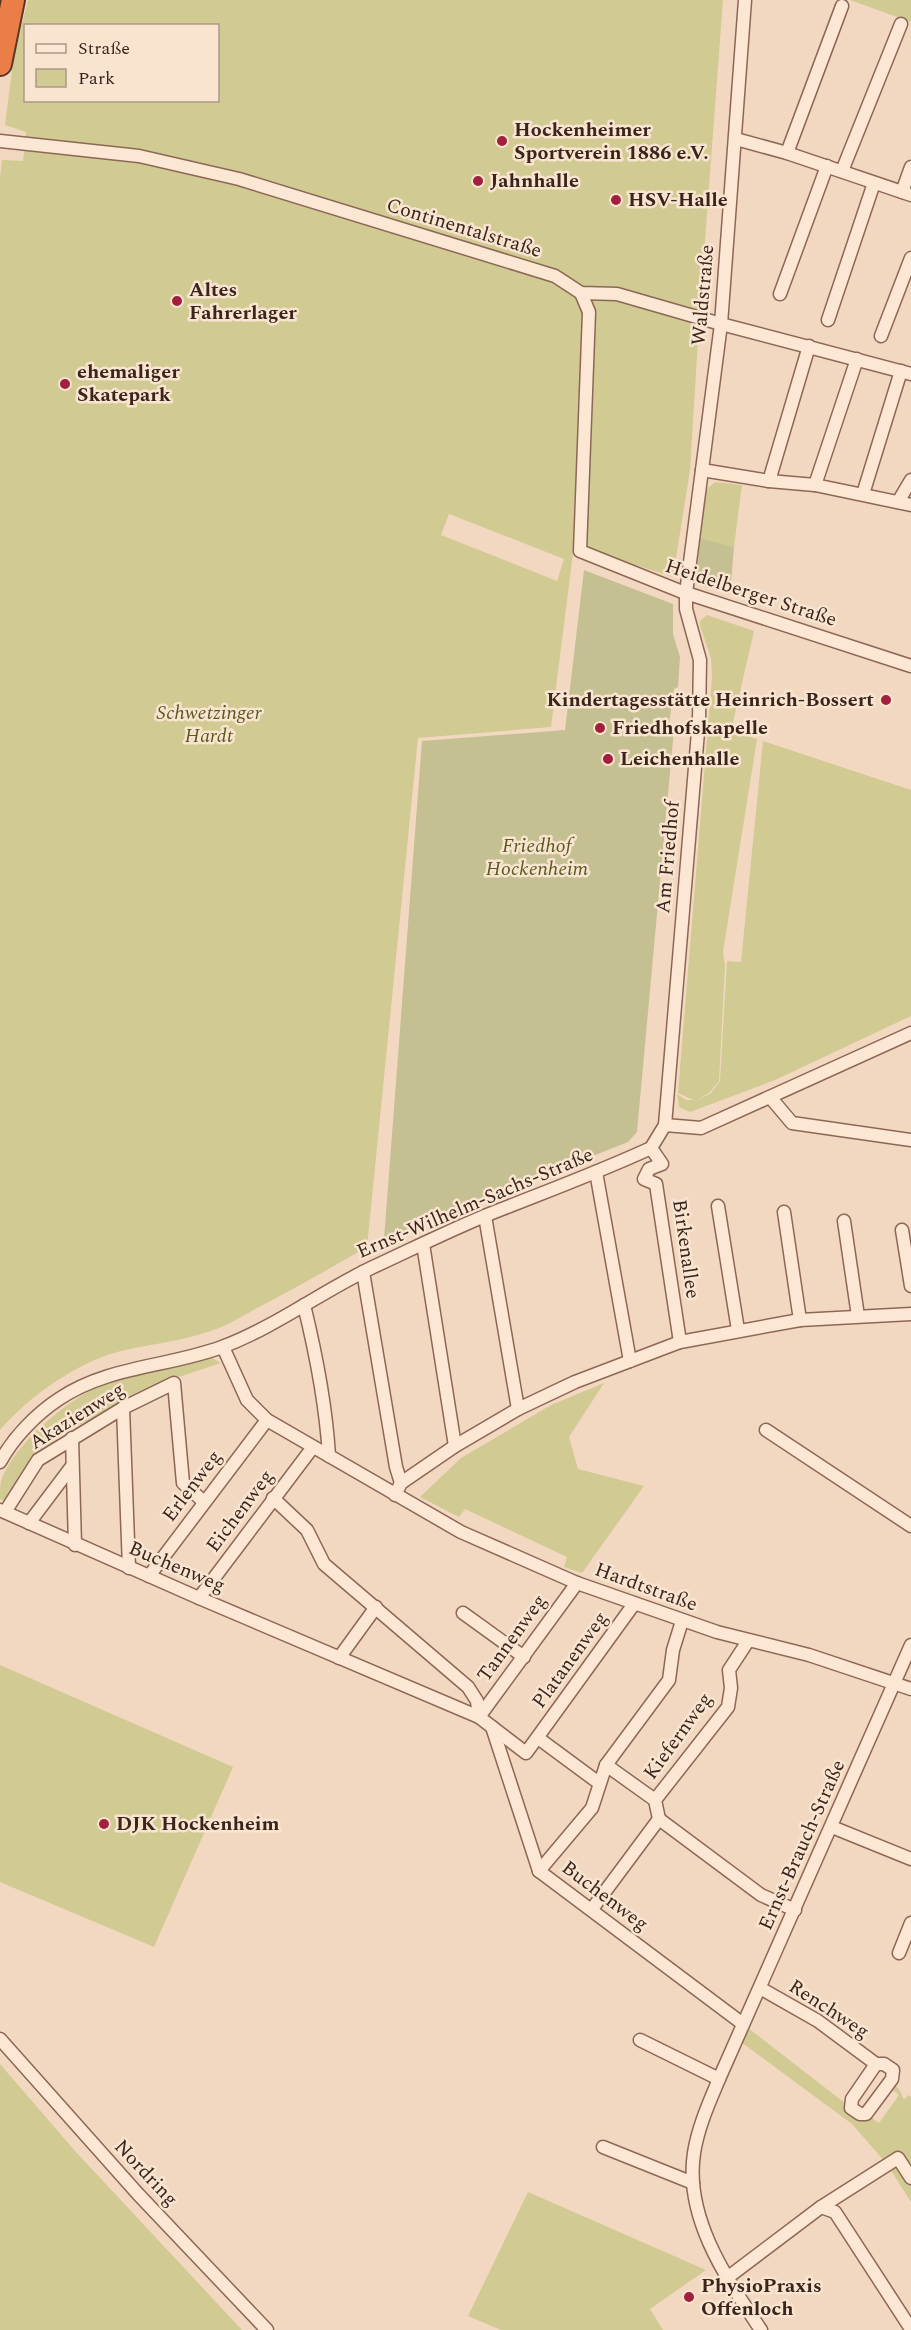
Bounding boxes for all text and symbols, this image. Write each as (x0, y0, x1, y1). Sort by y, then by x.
legend (24, 24, 219, 102)
text: Straße (78, 35, 130, 62)
text: Park (78, 65, 115, 92)
place label: Hockenheimer Sportverein 1886 e.V. (514, 115, 709, 168)
marker: Hockenheimer Sportverein 1886 e.V. (495, 134, 509, 148)
place label: Jahnhalle (490, 166, 579, 196)
marker: Jahnhalle (471, 174, 485, 188)
place label: HSV-Halle (628, 185, 728, 215)
street label: Continentalstraße (382, 190, 546, 266)
marker: HSV-Halle (609, 193, 623, 207)
street label: Waldstraße (684, 243, 722, 347)
place label: Altes Fahrerlager (189, 275, 297, 328)
marker: Altes Fahrerlager (170, 294, 184, 308)
place label: ehemaliger Skatepark (77, 357, 180, 410)
marker: ehemaliger Skatepark (58, 377, 72, 391)
street label: Heidelberger Straße (661, 551, 841, 635)
place label: Kindertagesstätte Heinrich-Bossert (547, 685, 874, 715)
marker: Kindertagesstätte Heinrich-Bossert (879, 693, 893, 707)
park label: Schwetzinger Hardt (156, 698, 263, 751)
place label: Friedhofskapelle (612, 713, 768, 743)
marker: Friedhofskapelle (593, 721, 607, 735)
place label: Leichenhalle (620, 744, 739, 774)
marker: Leichenhalle (601, 752, 615, 766)
street label: Am Friedhof (648, 797, 688, 915)
park label: Friedhof Hockenheim (486, 831, 589, 884)
street label: Ernst-Wilhelm-Sachs-Straße (352, 1140, 598, 1266)
street label: Birkenallee (664, 1197, 708, 1301)
street label: Akazienweg (23, 1375, 131, 1457)
street label: Erlenweg (155, 1444, 229, 1528)
street label: Eichenweg (199, 1463, 281, 1559)
street label: Buchenweg (124, 1533, 230, 1601)
street label: Hardtstraße (590, 1555, 702, 1619)
street label: Tannenweg (470, 1588, 554, 1688)
street label: Platanenweg (524, 1605, 616, 1715)
street label: Kiefernweg (636, 1686, 720, 1786)
street label: Ernst-Brauch-Straße (751, 1755, 853, 1935)
place label: DJK Hockenheim (116, 1809, 279, 1839)
marker: DJK Hockenheim (97, 1817, 111, 1831)
street label: Buchenweg (555, 1853, 655, 1939)
street label: Renchweg (783, 1972, 875, 2046)
street label: Nordring (107, 2133, 185, 2213)
place label: PhysioPraxis Offenloch (701, 2271, 822, 2324)
marker: PhysioPraxis Offenloch (682, 2290, 696, 2304)

